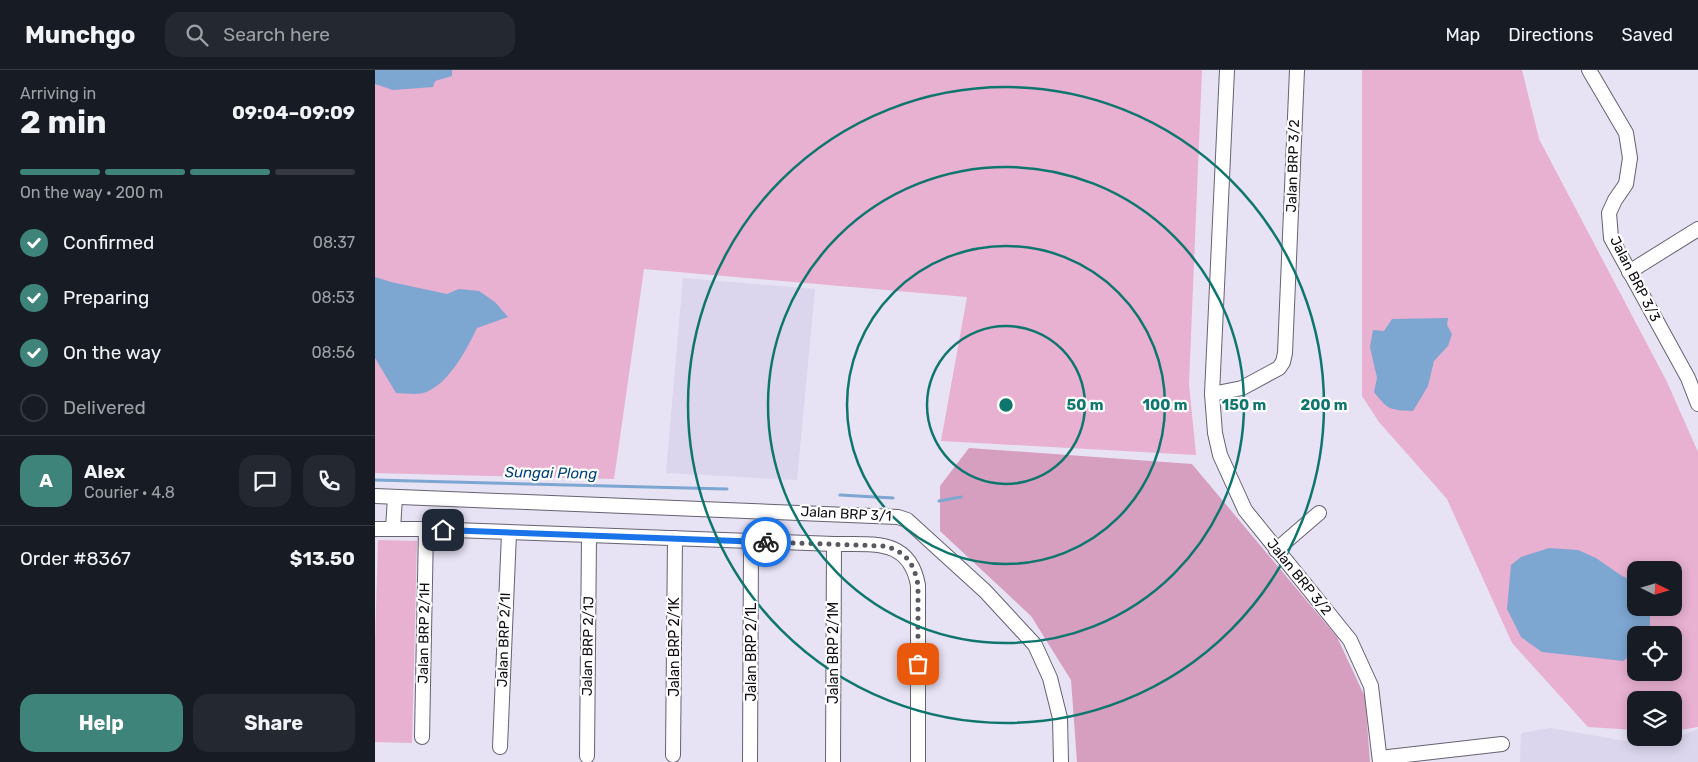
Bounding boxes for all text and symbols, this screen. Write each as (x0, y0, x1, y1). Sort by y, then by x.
search box (165, 12, 515, 57)
text: Munchgo (25, 21, 135, 49)
icon: search (183, 21, 211, 49)
text: Search here (223, 23, 330, 46)
text: Map (1445, 24, 1480, 46)
text: Directions (1508, 24, 1594, 46)
text: Saved (1622, 24, 1673, 46)
text: Arriving in (20, 84, 96, 103)
text: 09:04–09:09 (232, 101, 355, 124)
text: 2 min (20, 103, 107, 141)
street label: Jalan BRP 3/2 (1283, 119, 1303, 213)
text: On the way · 200 m (20, 183, 163, 202)
icon: check (20, 229, 48, 257)
text: Confirmed (63, 231, 154, 254)
text: 08:37 (313, 233, 355, 252)
street label: Jalan BRP 3/3 (1606, 233, 1664, 325)
icon: check (20, 284, 48, 312)
text: Preparing (63, 286, 149, 309)
text: 08:53 (311, 288, 355, 307)
icon: check (20, 339, 48, 367)
text: On the way (63, 341, 161, 364)
text: 08:56 (311, 343, 355, 362)
text: Delivered (63, 396, 146, 419)
centre of rings (997, 396, 1015, 414)
text: 50 m (1067, 396, 1103, 414)
text: 100 m (1143, 396, 1187, 414)
text: 150 m (1222, 396, 1266, 414)
text: 200 m (1300, 396, 1348, 414)
button: chat (239, 455, 291, 507)
button: phone (303, 455, 355, 507)
text: Alex (84, 460, 125, 483)
water label: Sungai Plong (505, 463, 597, 483)
text: A (39, 469, 53, 492)
text: Courier · 4.8 (84, 483, 175, 502)
street label: Jalan BRP 3/1 (800, 503, 892, 525)
pin (422, 509, 464, 551)
icon: home (429, 516, 457, 544)
courier (741, 517, 791, 567)
icon: bike (752, 528, 780, 556)
street label: Jalan BRP 3/2 (1263, 535, 1335, 619)
text: Order #8367 (20, 547, 131, 570)
text: $13.50 (290, 547, 355, 570)
north arrow (1627, 561, 1683, 616)
map controls (1627, 561, 1682, 746)
street label: Jalan BRP 2/1H (415, 582, 433, 684)
street label: Jalan BRP 2/1I (494, 592, 514, 688)
street label: Jalan BRP 2/1J (579, 596, 597, 696)
street label: Jalan BRP 2/1K (666, 597, 683, 697)
street label: Jalan BRP 2/1L (743, 602, 760, 702)
street label: Jalan BRP 2/1M (825, 602, 842, 704)
button: locate (1627, 626, 1682, 681)
pin (897, 643, 939, 685)
icon: bag (904, 650, 932, 678)
button: layers (1627, 691, 1682, 746)
button: Help (20, 694, 183, 752)
button: Share (193, 694, 355, 752)

